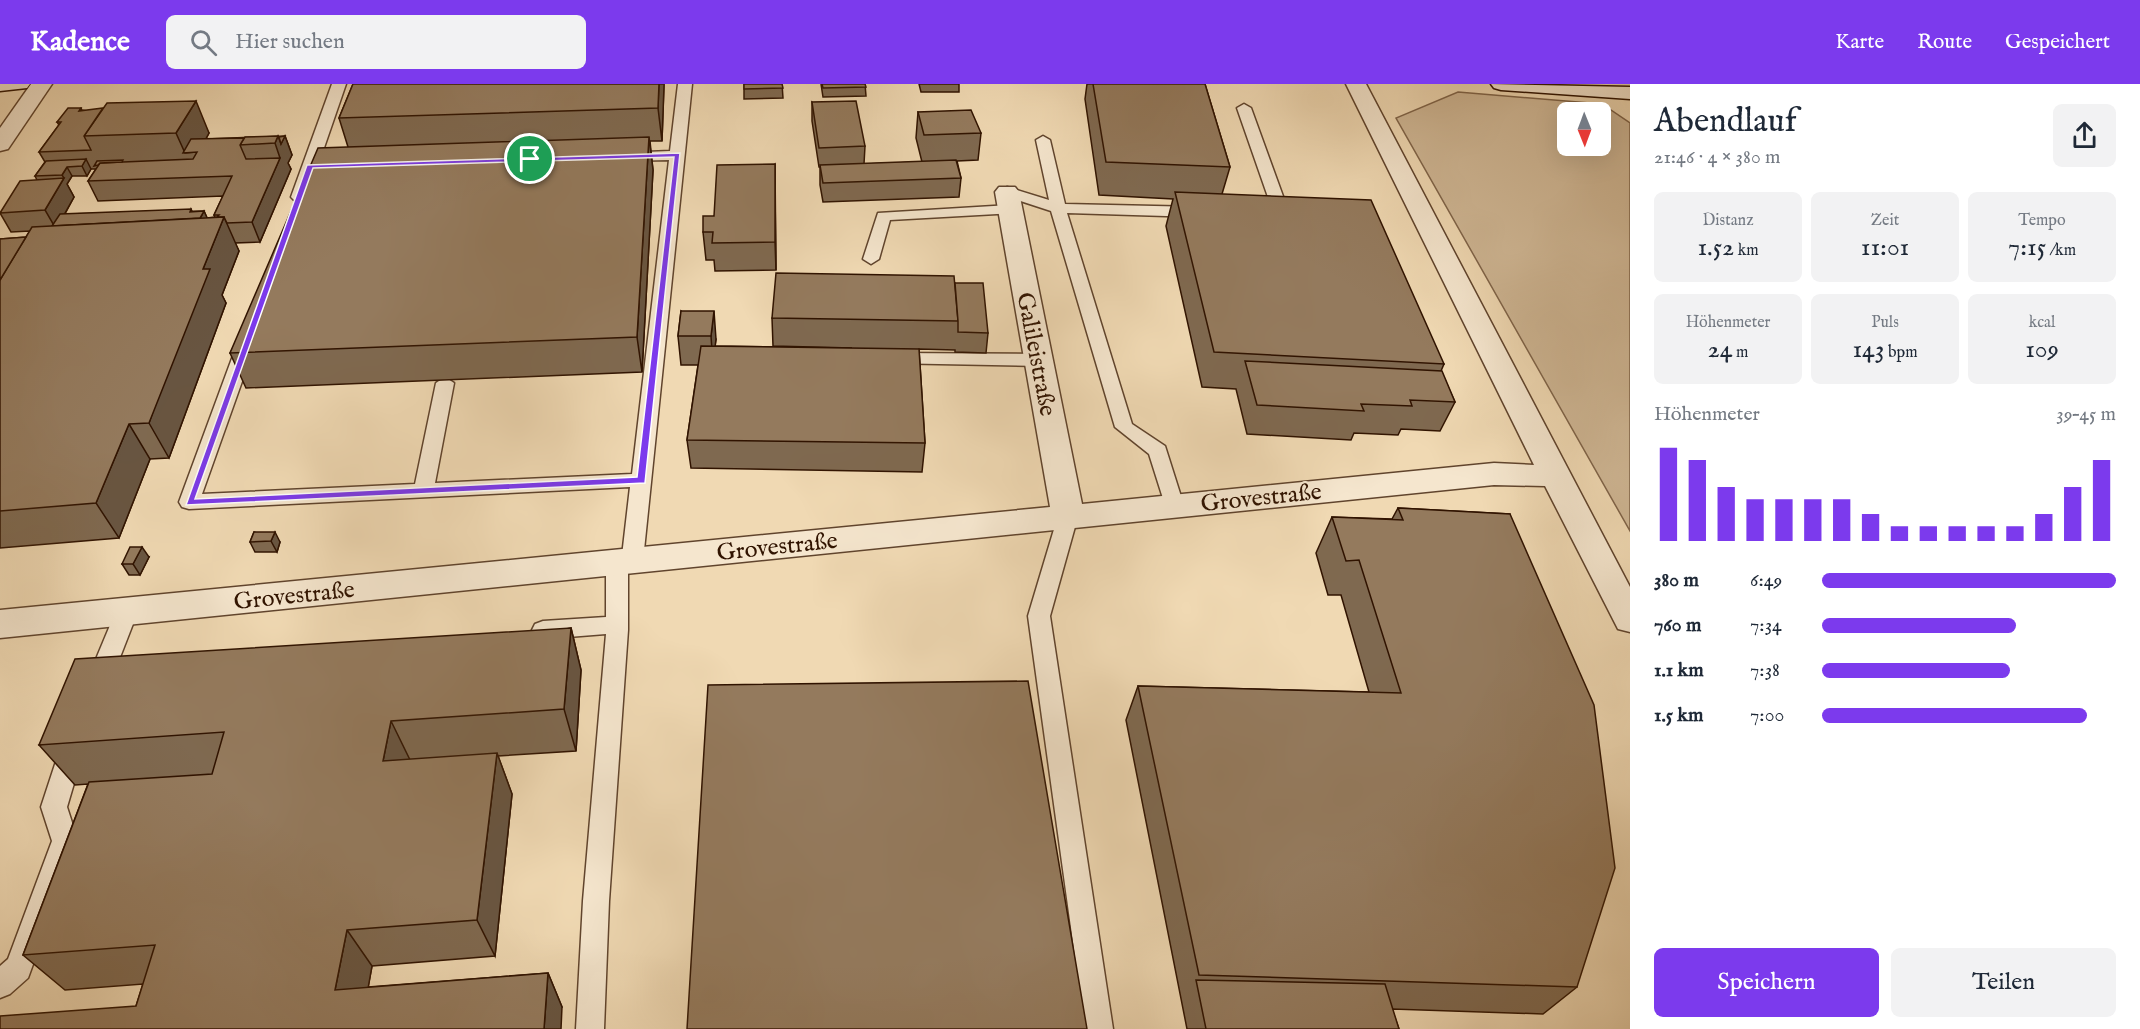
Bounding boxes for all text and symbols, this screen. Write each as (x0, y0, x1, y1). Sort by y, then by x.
search box (166, 15, 586, 69)
text: Kadence (30, 25, 130, 60)
icon: search (187, 26, 220, 59)
text: Hier suchen (235, 28, 345, 56)
text: Karte (1835, 29, 1884, 56)
text: Route (1917, 29, 1972, 56)
text: Gespeichert (2005, 29, 2110, 56)
text: Abendlauf (1654, 101, 1797, 143)
north arrow (1557, 102, 1611, 156)
map controls (1557, 102, 1611, 156)
button: share (2053, 104, 2116, 167)
pin (504, 133, 555, 184)
icon: arrive (513, 142, 546, 175)
text: 21:46 · 4 × 380 m (1654, 145, 1781, 170)
text: Distanz (1702, 211, 1754, 231)
text: Zeit (1871, 211, 1899, 231)
text: Tempo (2018, 211, 2066, 231)
text: 1.52 (1697, 231, 1734, 264)
text: 11:01 (1861, 231, 1909, 264)
text: 7:15 (2008, 231, 2046, 264)
text: km (1734, 241, 1759, 261)
text: /km (2046, 241, 2076, 261)
street label: Galileistraße (1008, 290, 1063, 419)
text: Höhenmeter (1686, 313, 1770, 333)
text: Puls (1871, 313, 1899, 333)
text: kcal (2029, 313, 2055, 333)
text: 24 (1708, 333, 1733, 366)
text: 143 (1852, 333, 1885, 366)
text: 109 (2025, 333, 2059, 366)
text: m (1733, 343, 1748, 363)
text: bpm (1885, 343, 1918, 363)
text: Höhenmeter (1654, 402, 1760, 427)
text: 39–45 m (2056, 402, 2116, 427)
street label: Grovestraße (1199, 477, 1323, 520)
street label: Grovestraße (715, 526, 839, 569)
text: 380 m (1654, 568, 1699, 593)
text: 6:49 (1750, 568, 1782, 593)
street label: Grovestraße (232, 575, 356, 618)
text: 760 m (1654, 613, 1701, 638)
text: 7:34 (1750, 613, 1782, 638)
text: 1.1 km (1654, 658, 1704, 683)
text: 7:38 (1750, 658, 1780, 683)
text: 1.5 km (1654, 703, 1704, 728)
text: 7:00 (1750, 703, 1784, 728)
button: Speichern (1654, 948, 1879, 1017)
button: Teilen (1891, 948, 2116, 1017)

